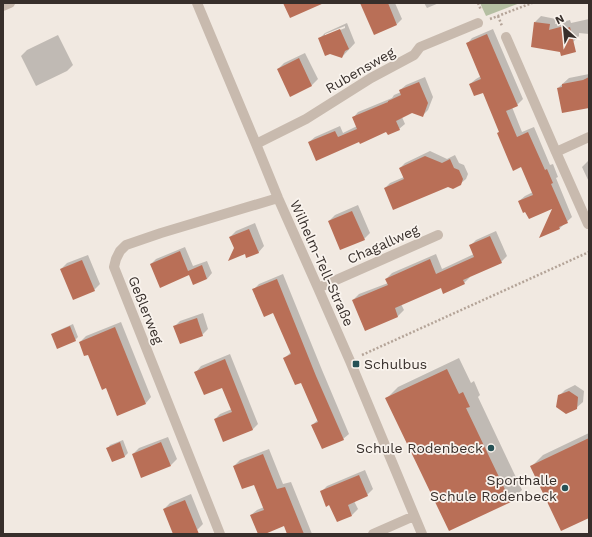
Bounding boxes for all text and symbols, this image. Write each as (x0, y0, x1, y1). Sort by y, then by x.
north arrow (544, 8, 584, 48)
text: N (553, 12, 566, 27)
street label: Rubensweg (323, 43, 398, 96)
street label: Wilhelm-Tell-Straße (287, 197, 357, 329)
street label: Chagallweg (345, 221, 422, 267)
street label: Geßlerweg (125, 274, 167, 347)
place label: Schulbus (364, 356, 427, 372)
marker: Schulbus (351, 359, 361, 369)
place label: Schule Rodenbeck (356, 440, 483, 456)
marker: Schule Rodenbeck (486, 443, 496, 453)
place label: Sporthalle Schule Rodenbeck (430, 472, 557, 504)
marker: Sporthalle Schule Rodenbeck (560, 483, 570, 493)

